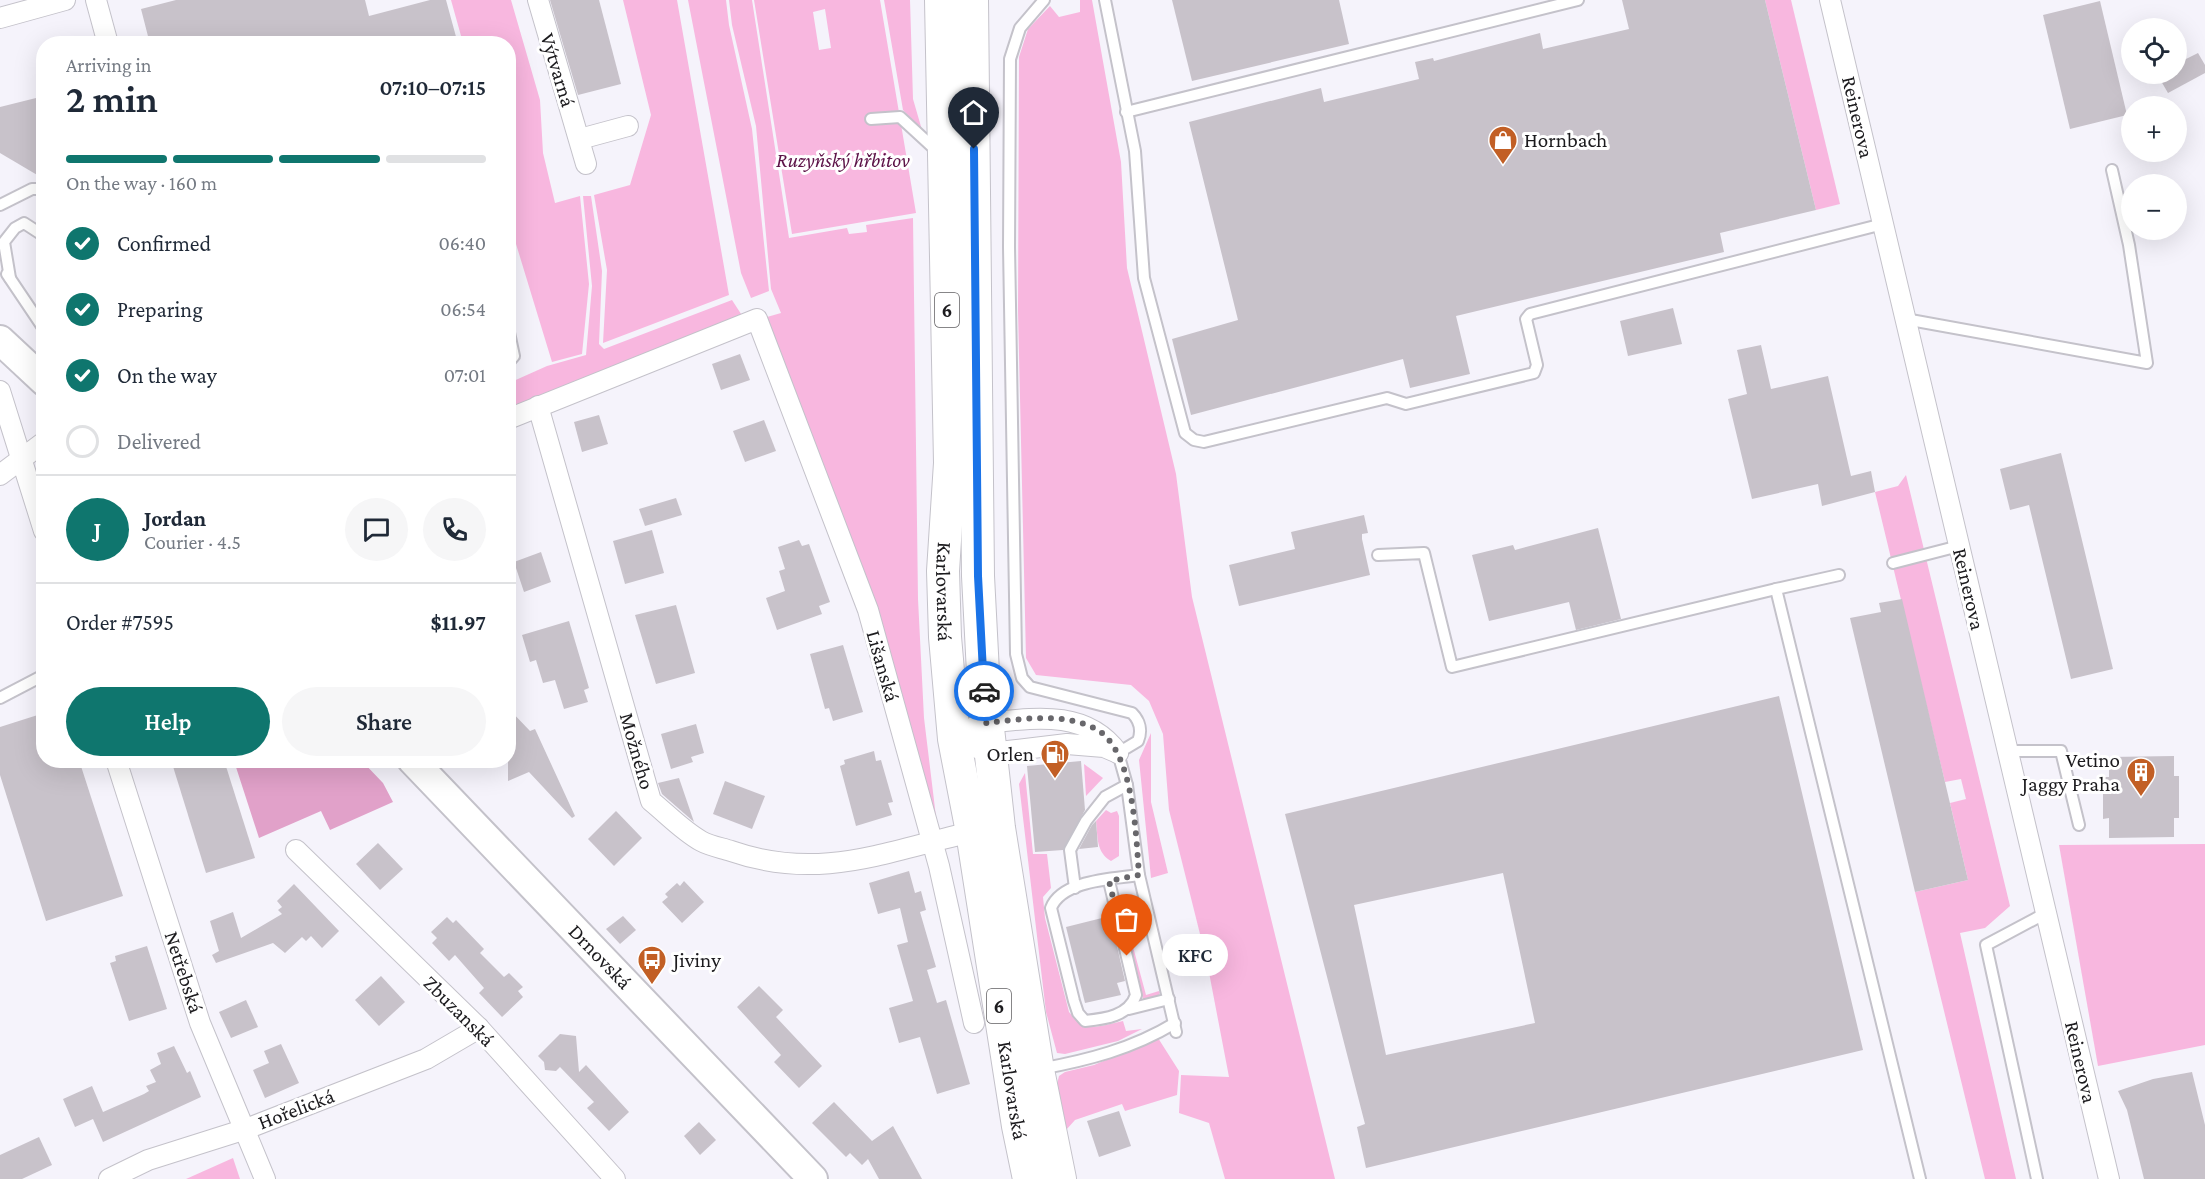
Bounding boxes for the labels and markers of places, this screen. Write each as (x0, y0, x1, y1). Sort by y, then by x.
pin (948, 87, 999, 149)
shop icon: Hornbach (1487, 124, 1519, 166)
place label: Hornbach (1524, 128, 1607, 152)
fuel station icon: Orlen (1039, 738, 1071, 780)
place label: Orlen (987, 742, 1034, 766)
place label: Vetino Jaggy Praha (2020, 748, 2120, 796)
building icon: Vetino Jaggy Praha (2125, 756, 2157, 798)
pin (1101, 894, 1152, 956)
callout: KFC (1163, 935, 1229, 977)
bus stop icon: Jiviny (636, 944, 668, 986)
place label: Jiviny (671, 948, 721, 972)

